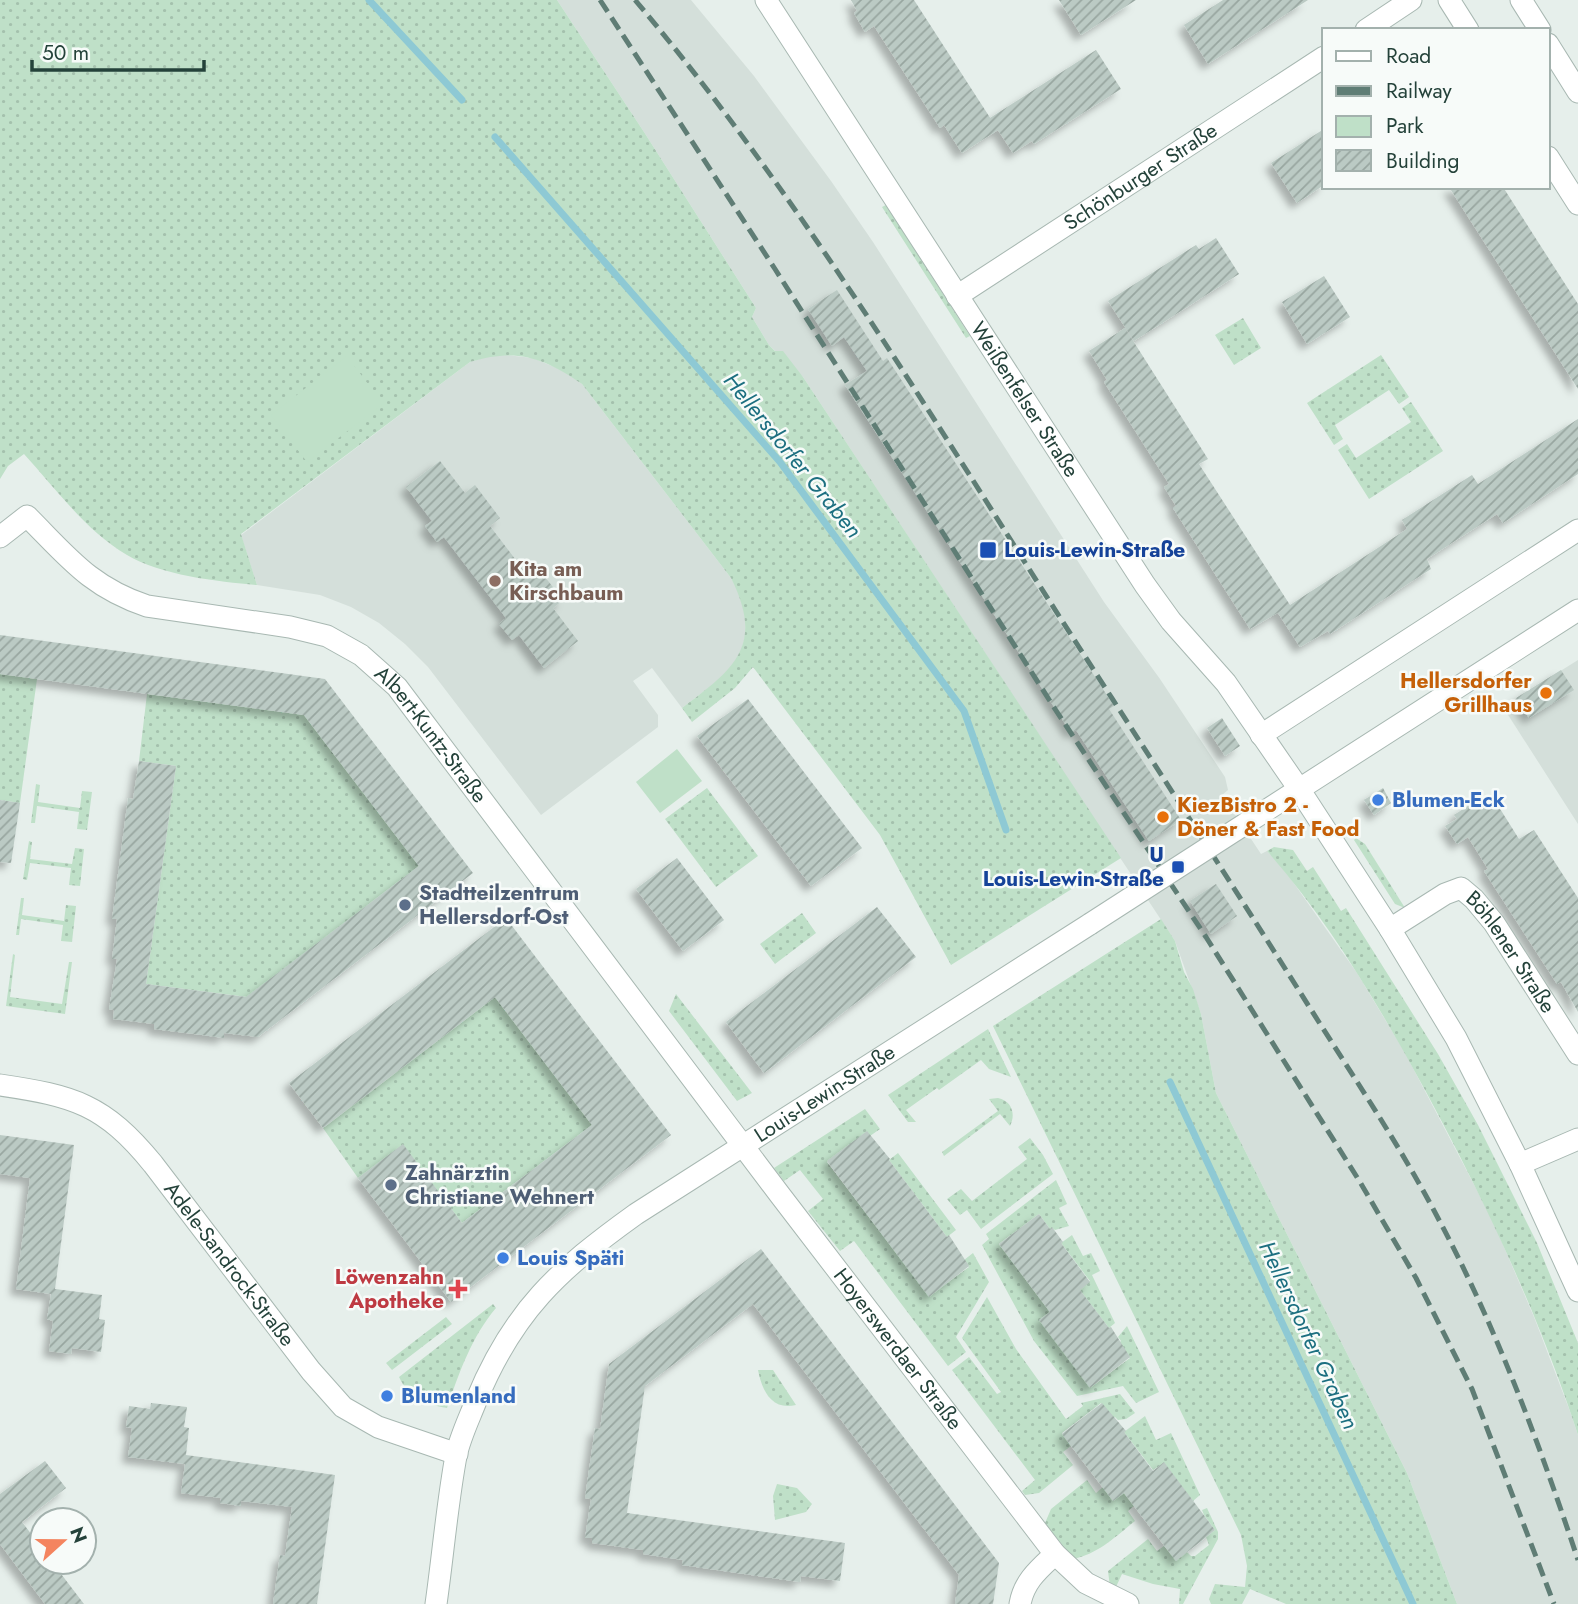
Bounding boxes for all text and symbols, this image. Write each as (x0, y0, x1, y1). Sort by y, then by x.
scale bar (32, 28, 203, 72)
legend (1322, 28, 1550, 189)
text: 50 m (42, 38, 89, 68)
text: Road (1386, 41, 1431, 71)
text: Railway (1386, 76, 1452, 106)
text: Park (1386, 111, 1424, 141)
street label: Schönburger Straße (1058, 115, 1223, 238)
text: Building (1386, 146, 1459, 176)
street label: Weißenfelser Straße (963, 316, 1086, 483)
water label: Hellersdorfer Graben (715, 365, 871, 545)
place label: Louis-Lewin-Straße (1004, 535, 1185, 565)
marker: Louis-Lewin-Straße (978, 540, 998, 560)
place label: Kita am Kirschbaum (509, 554, 624, 608)
marker: Kita am Kirschbaum (487, 573, 503, 589)
street label: Albert-Kuntz-Straße (368, 659, 494, 809)
place label: Hellersdorfer Grillhaus (1400, 666, 1532, 720)
marker: Hellersdorfer Grillhaus (1538, 685, 1554, 701)
place label: Blumen-Eck (1392, 785, 1505, 815)
place label: KiezBistro 2 - Döner & Fast Food (1177, 790, 1360, 844)
marker: Blumen-Eck (1370, 792, 1386, 808)
marker: KiezBistro 2 - Döner & Fast Food (1155, 809, 1171, 825)
place label: U Louis-Lewin-Straße (983, 840, 1164, 894)
marker: U Louis-Lewin-Straße (1170, 859, 1186, 875)
place label: Stadtteilzentrum Hellersdorf-Ost (419, 878, 579, 932)
street label: Böhlener Straße (1460, 884, 1563, 1019)
marker: Stadtteilzentrum Hellersdorf-Ost (397, 897, 413, 913)
street label: Louis-Lewin-Straße (748, 1037, 901, 1150)
place label: Zahnärztin Christiane Wehnert (405, 1158, 594, 1212)
street label: Adele-Sandrock-Straße (157, 1175, 302, 1353)
marker: Zahnärztin Christiane Wehnert (383, 1177, 399, 1193)
water label: Hellersdorfer Graben (1250, 1235, 1368, 1435)
place label: Louis Späti (517, 1243, 624, 1273)
marker: Louis Späti (495, 1250, 511, 1266)
place label: Löwenzahn Apotheke (335, 1262, 444, 1316)
street label: Hoyerswerdaer Straße (826, 1262, 970, 1436)
marker: Löwenzahn Apotheke (450, 1281, 466, 1297)
place label: Blumenland (401, 1381, 516, 1411)
marker: Blumenland (379, 1388, 395, 1404)
north arrow (28, 1506, 98, 1576)
text: N (63, 1523, 94, 1547)

